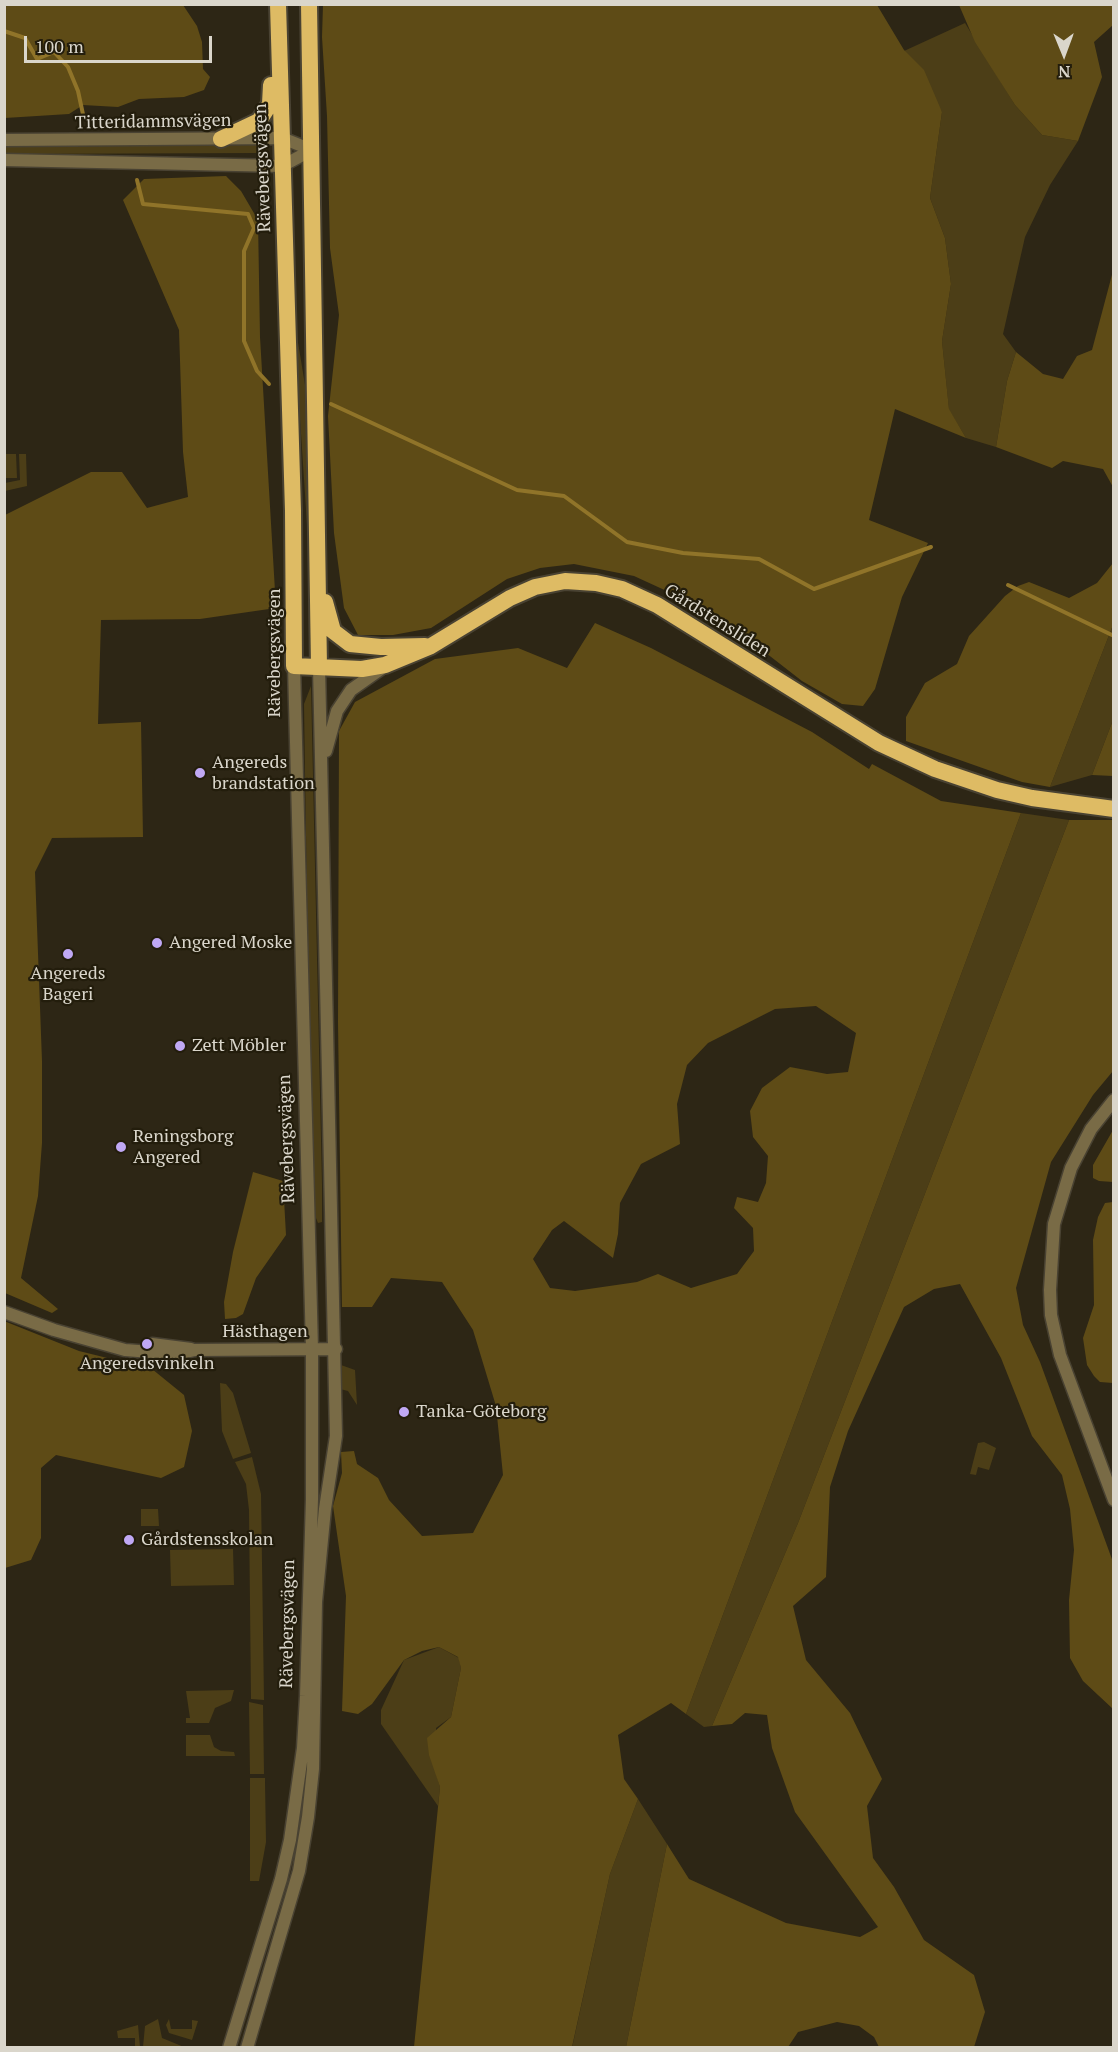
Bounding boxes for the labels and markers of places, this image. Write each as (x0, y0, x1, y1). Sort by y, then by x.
place label: Angereds brandstation (212, 752, 315, 795)
marker: Angereds brandstation (193, 766, 207, 780)
place label: Angered Moske (169, 932, 292, 954)
marker: Angered Moske (150, 936, 164, 950)
marker: Angereds Bageri (61, 947, 75, 961)
place label: Angereds Bageri (30, 963, 106, 1006)
place label: Zett Möbler (192, 1035, 286, 1057)
marker: Zett Möbler (173, 1039, 187, 1053)
place label: Reningsborg Angered (133, 1126, 233, 1168)
marker: Reningsborg Angered (114, 1140, 128, 1154)
marker: Angeredsvinkeln (140, 1337, 154, 1351)
place label: Angeredsvinkeln (80, 1353, 214, 1375)
place label: Tanka-Göteborg (416, 1401, 546, 1423)
marker: Tanka-Göteborg (397, 1405, 411, 1419)
place label: Gårdstensskolan (141, 1529, 273, 1551)
marker: Gårdstensskolan (122, 1533, 136, 1547)

